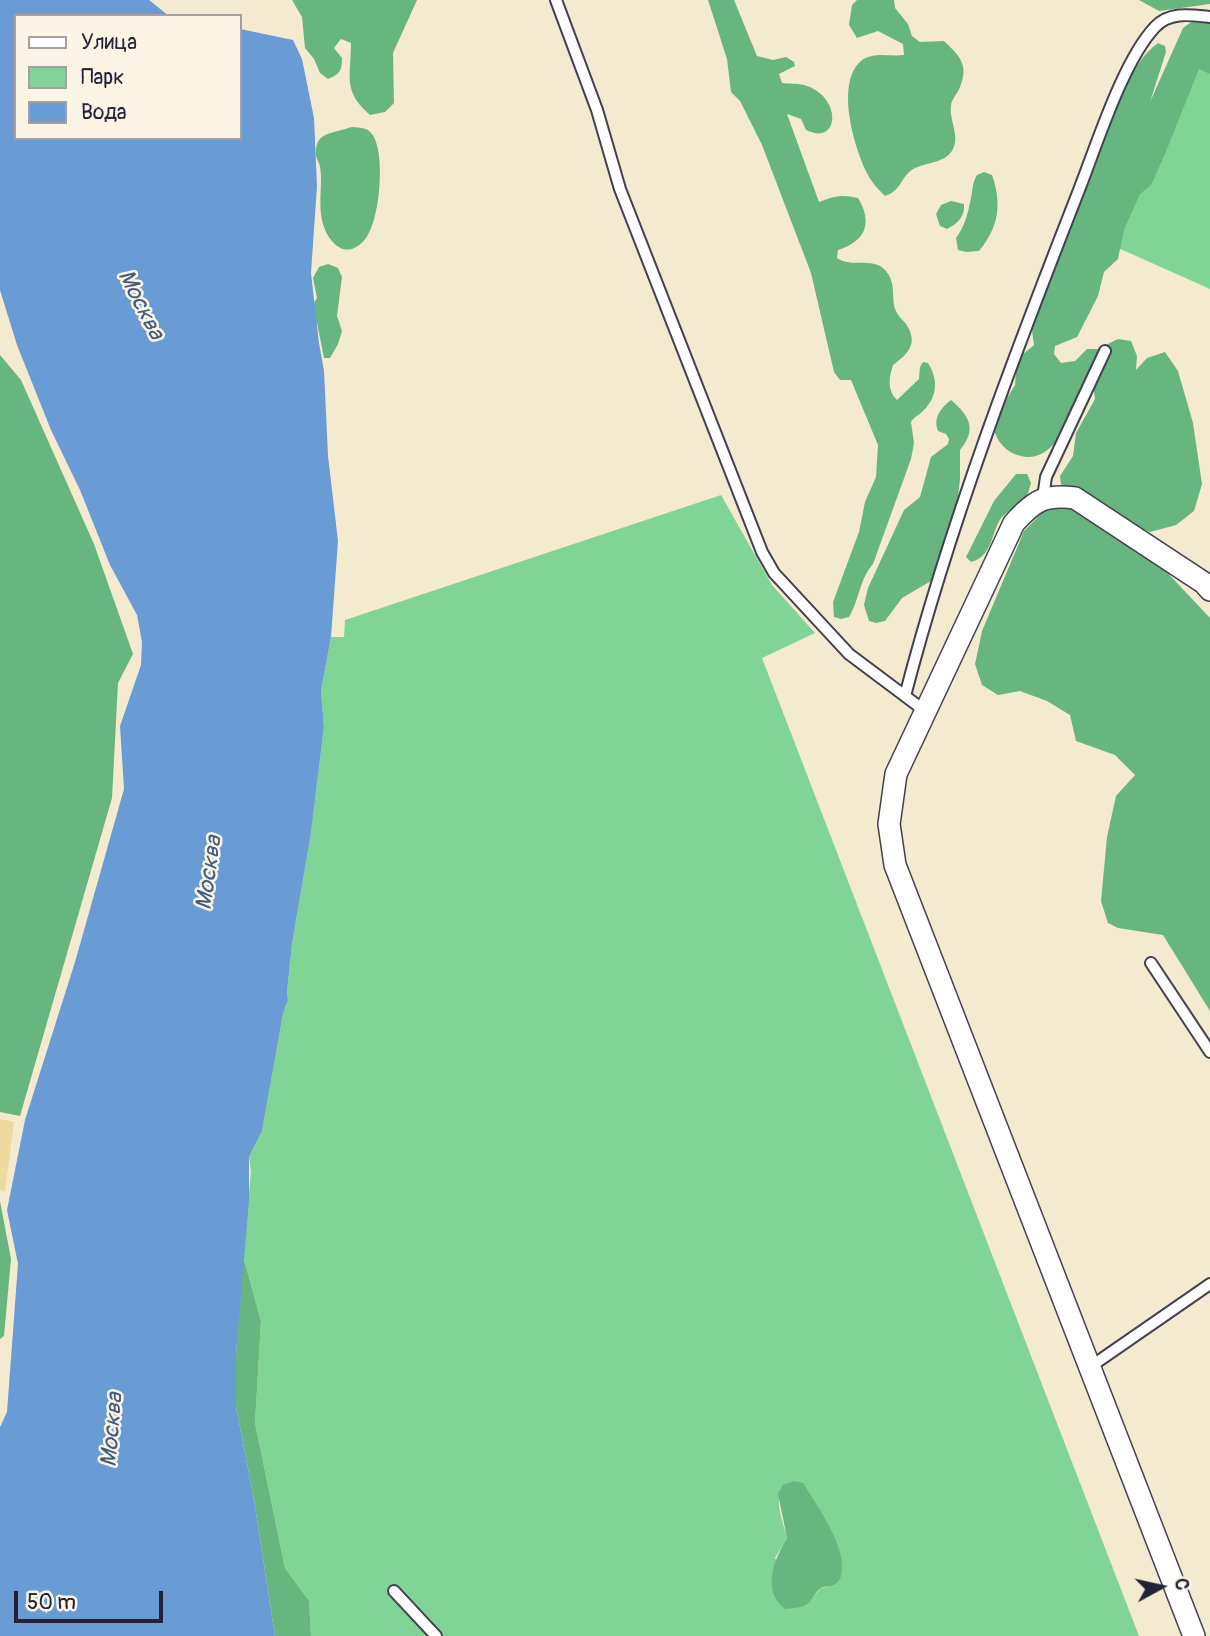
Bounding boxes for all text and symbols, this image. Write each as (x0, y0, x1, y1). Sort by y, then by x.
legend (14, 14, 242, 140)
text: Улица (81, 29, 137, 56)
text: Парк (81, 64, 124, 91)
text: Вода (81, 99, 127, 126)
water label: Москва (111, 266, 169, 344)
water label: Москва (191, 834, 229, 912)
water label: Москва (96, 1392, 130, 1468)
north arrow (1126, 1552, 1196, 1622)
scale bar (18, 1576, 166, 1620)
text: С (1169, 1577, 1194, 1592)
text: 50 m (27, 1589, 76, 1616)

